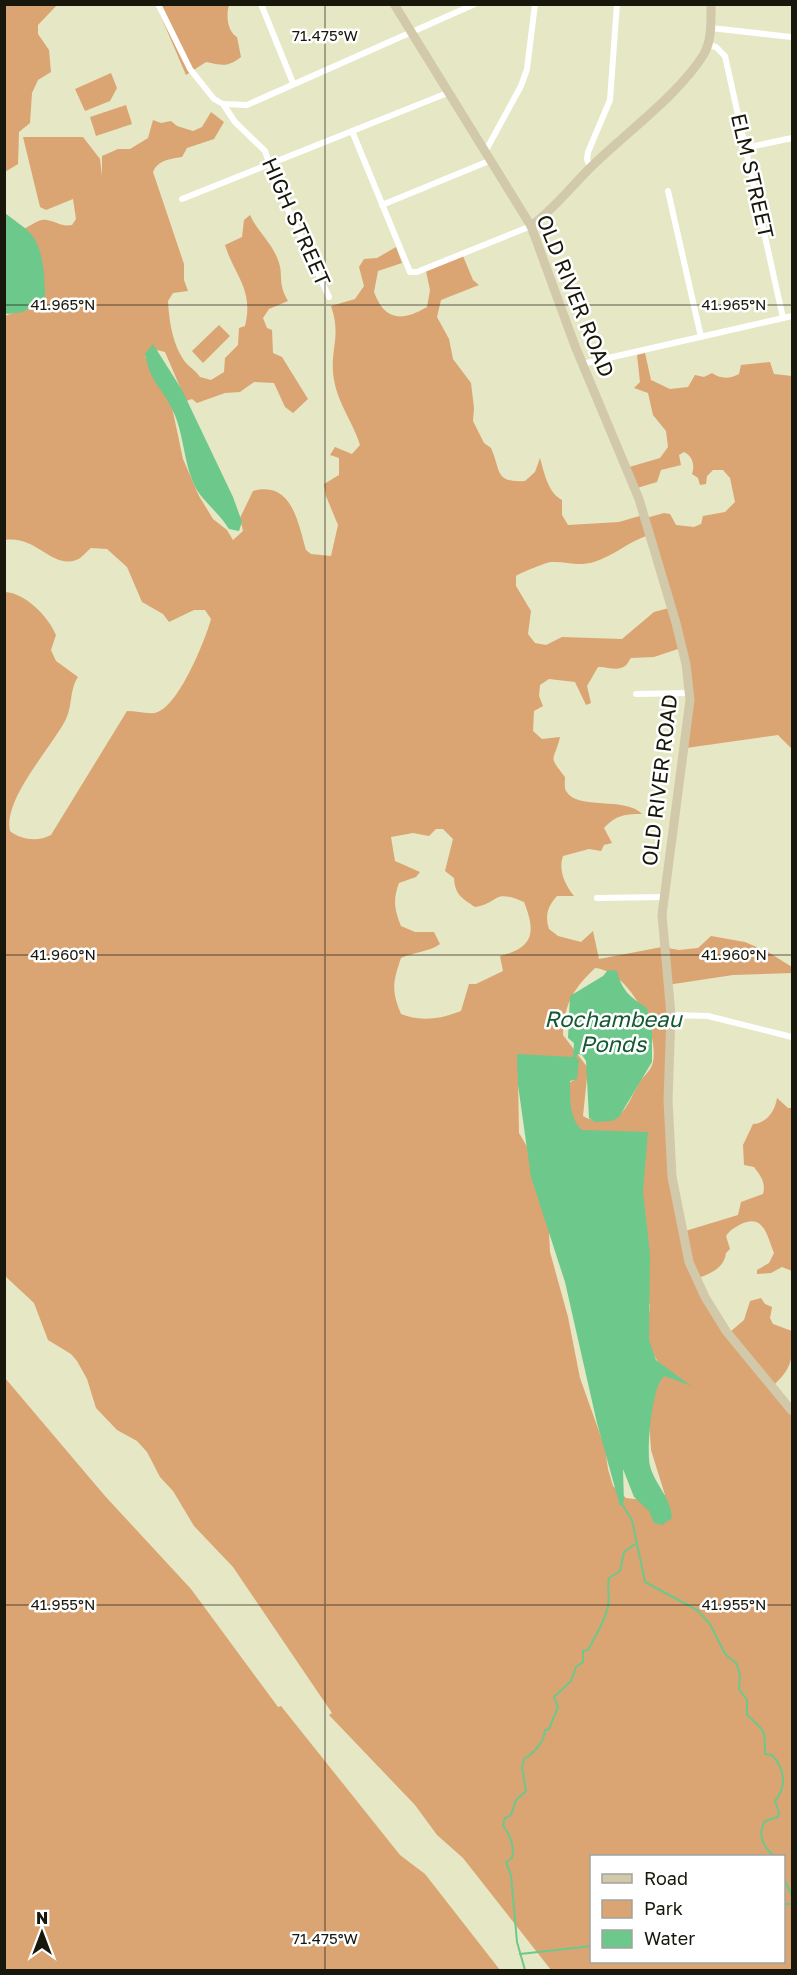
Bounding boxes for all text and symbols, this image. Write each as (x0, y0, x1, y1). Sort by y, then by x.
text: 71.475°W (292, 26, 358, 44)
street label: ELM STREET (726, 111, 780, 241)
street label: HIGH STREET (257, 153, 337, 290)
street label: OLD RIVER ROAD (531, 211, 620, 381)
text: 41.965°N (30, 295, 96, 313)
text: 41.965°N (701, 295, 767, 313)
street label: OLD RIVER ROAD (636, 692, 682, 867)
text: 41.960°N (30, 945, 96, 963)
text: 41.960°N (701, 945, 767, 963)
water label: Rochambeau Ponds (544, 1005, 683, 1057)
text: 41.955°N (31, 1595, 95, 1613)
text: 41.955°N (702, 1595, 766, 1613)
legend (590, 1855, 785, 1963)
text: Road (644, 1867, 688, 1889)
text: Park (644, 1897, 683, 1919)
north arrow (12, 1903, 72, 1963)
text: N (36, 1908, 48, 1928)
text: Water (644, 1927, 695, 1949)
text: 71.475°W (292, 1929, 358, 1947)

